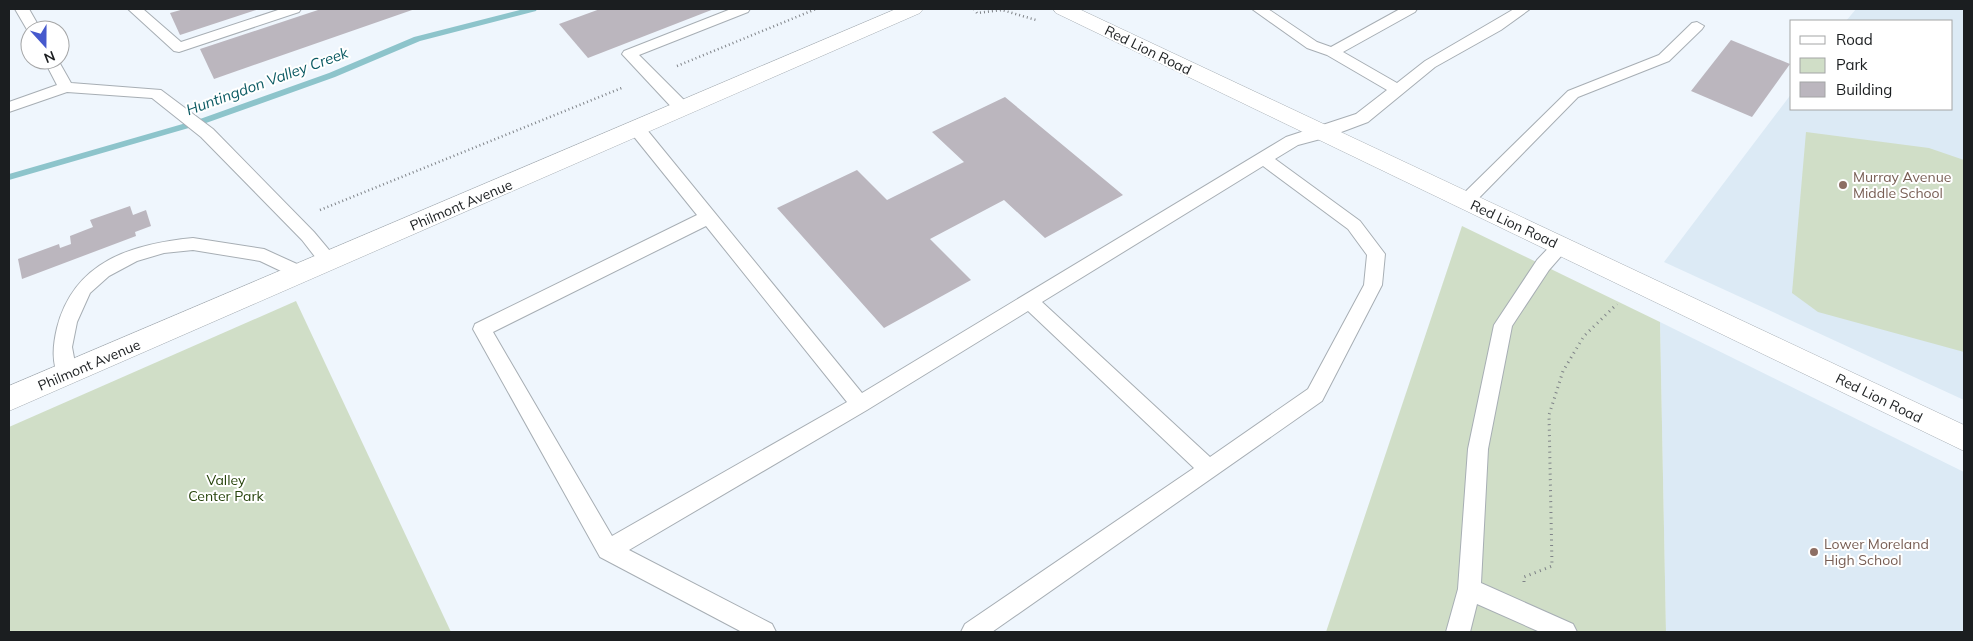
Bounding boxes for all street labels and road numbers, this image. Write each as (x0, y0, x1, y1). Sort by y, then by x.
street label: Red Lion Road (1102, 21, 1194, 79)
street label: Philmont Avenue (407, 175, 515, 235)
street label: Red Lion Road (1467, 196, 1561, 252)
street label: Philmont Avenue (35, 335, 143, 395)
street label: Red Lion Road (1833, 369, 1925, 427)

